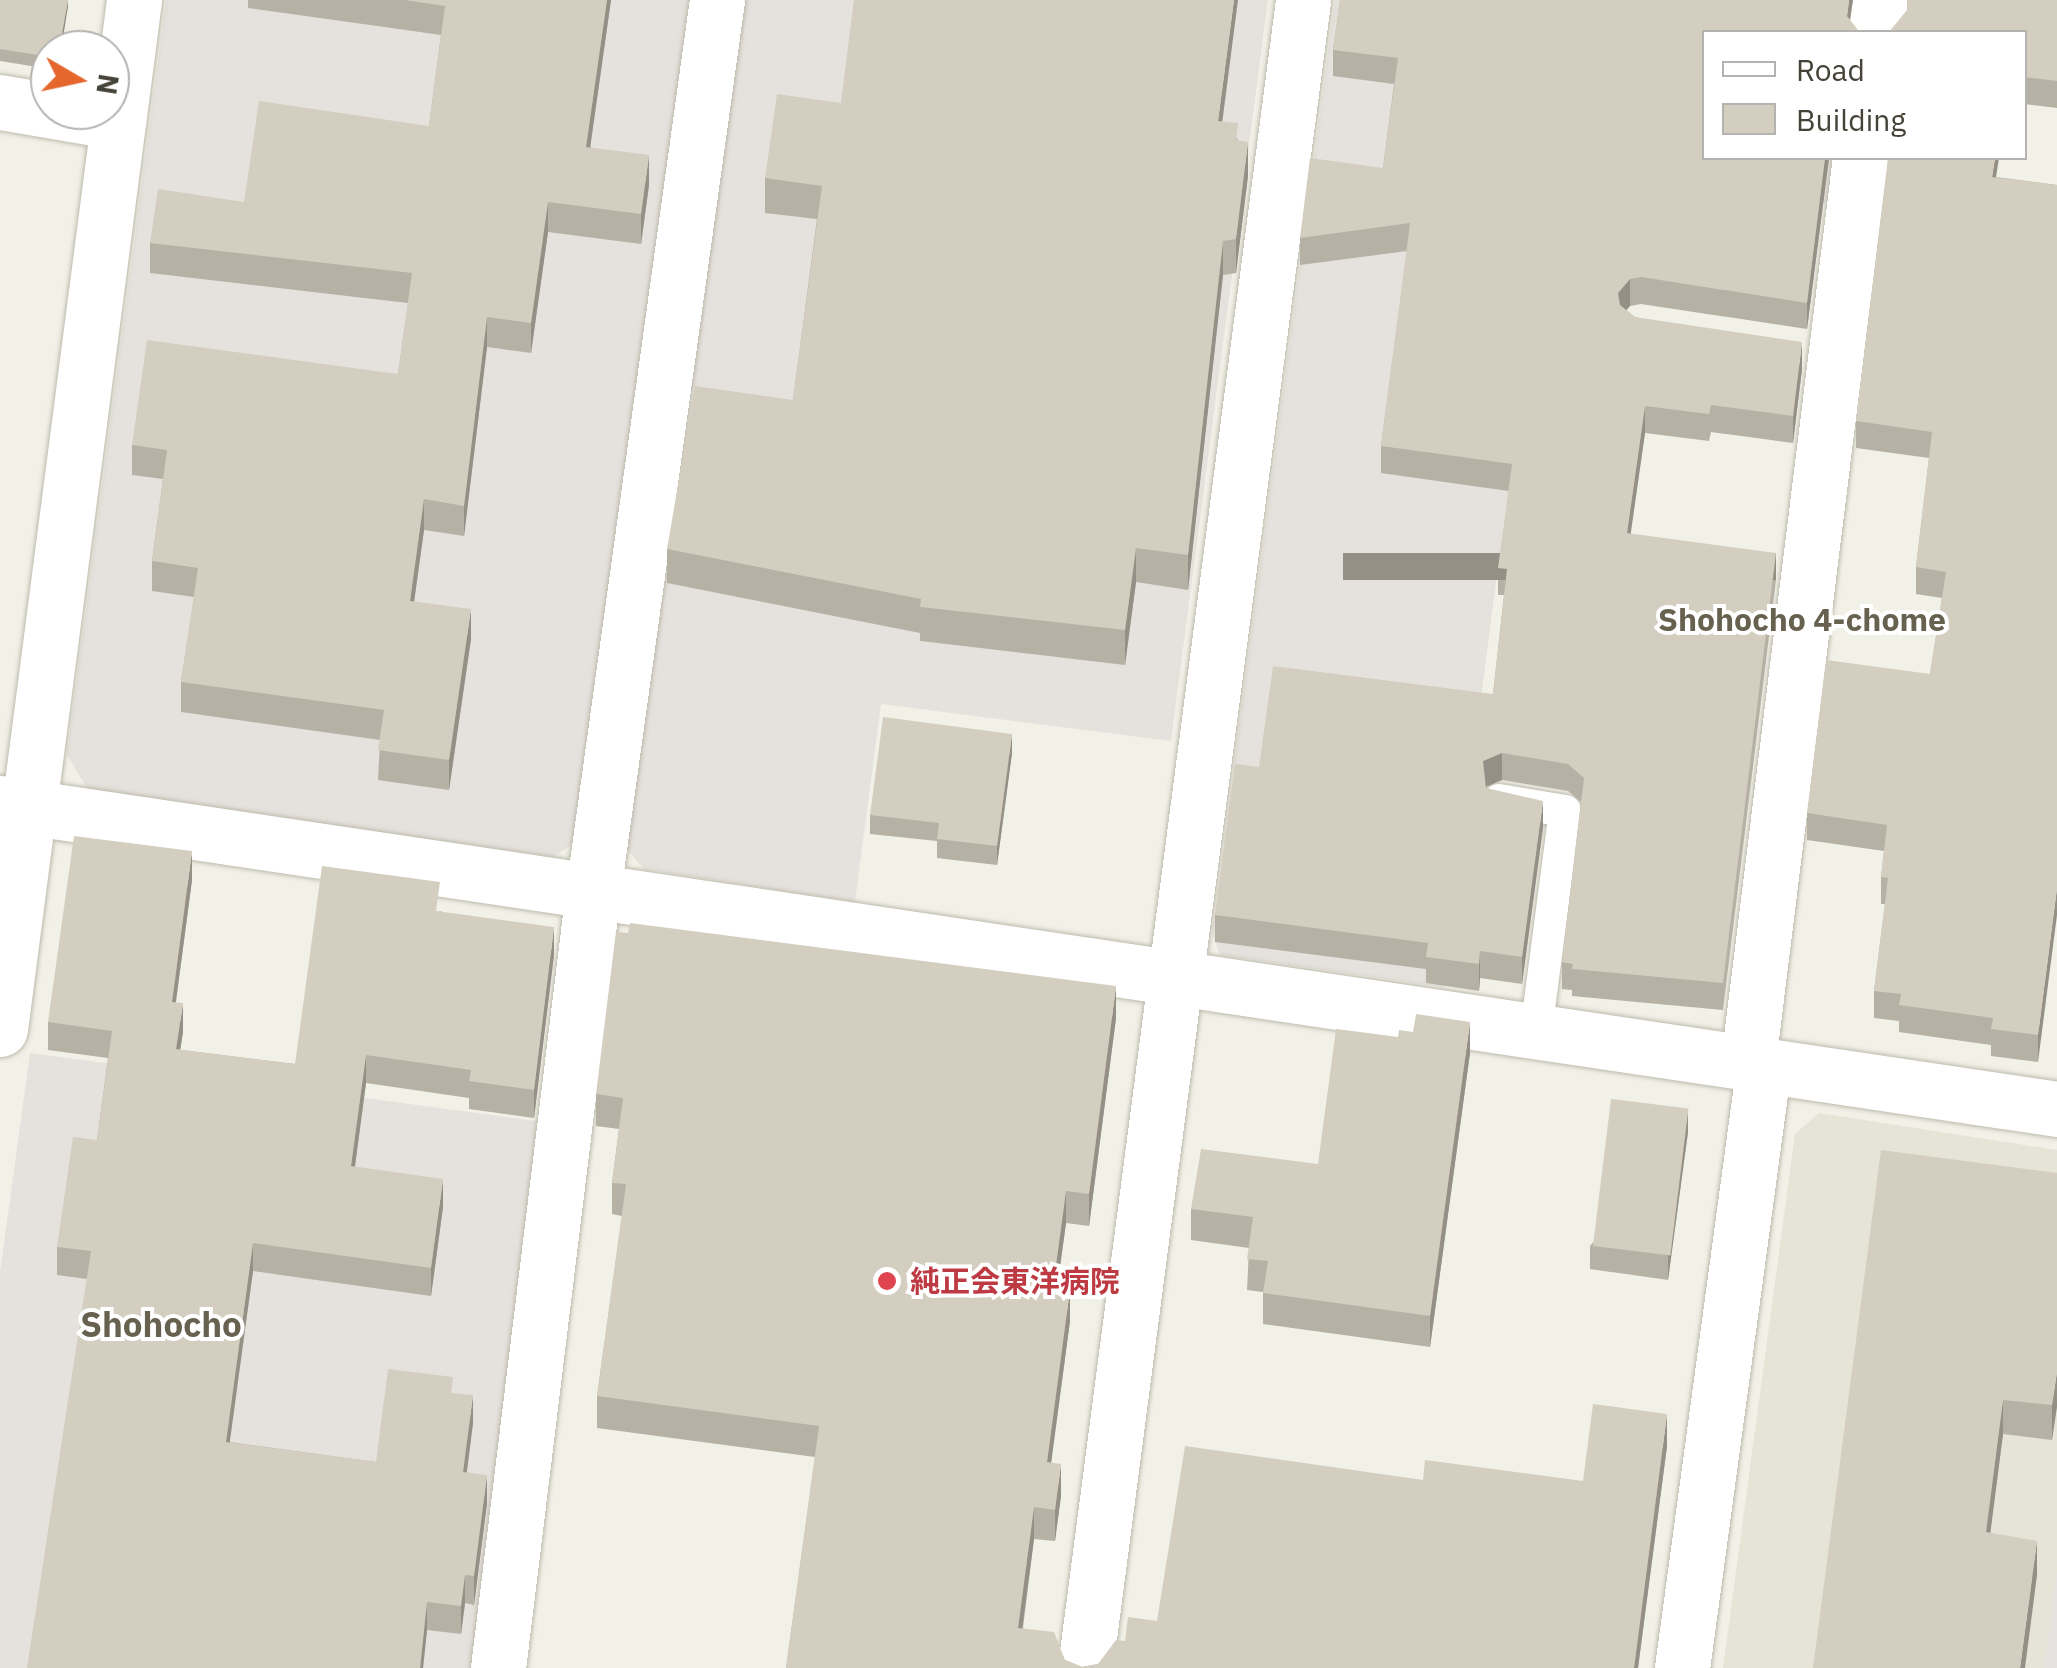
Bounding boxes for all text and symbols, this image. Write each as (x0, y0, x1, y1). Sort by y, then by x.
north arrow (30, 30, 130, 130)
legend (1702, 30, 2027, 160)
text: Road (1796, 50, 1865, 89)
text: N (88, 72, 128, 97)
text: Building (1796, 100, 1906, 139)
district label: Shohocho 4-chome (1658, 600, 1946, 638)
place label: 純正会東洋病院 (910, 1263, 1120, 1299)
marker: 純正会東洋病院 (874, 1268, 900, 1294)
district label: Shohocho (80, 1303, 242, 1345)

